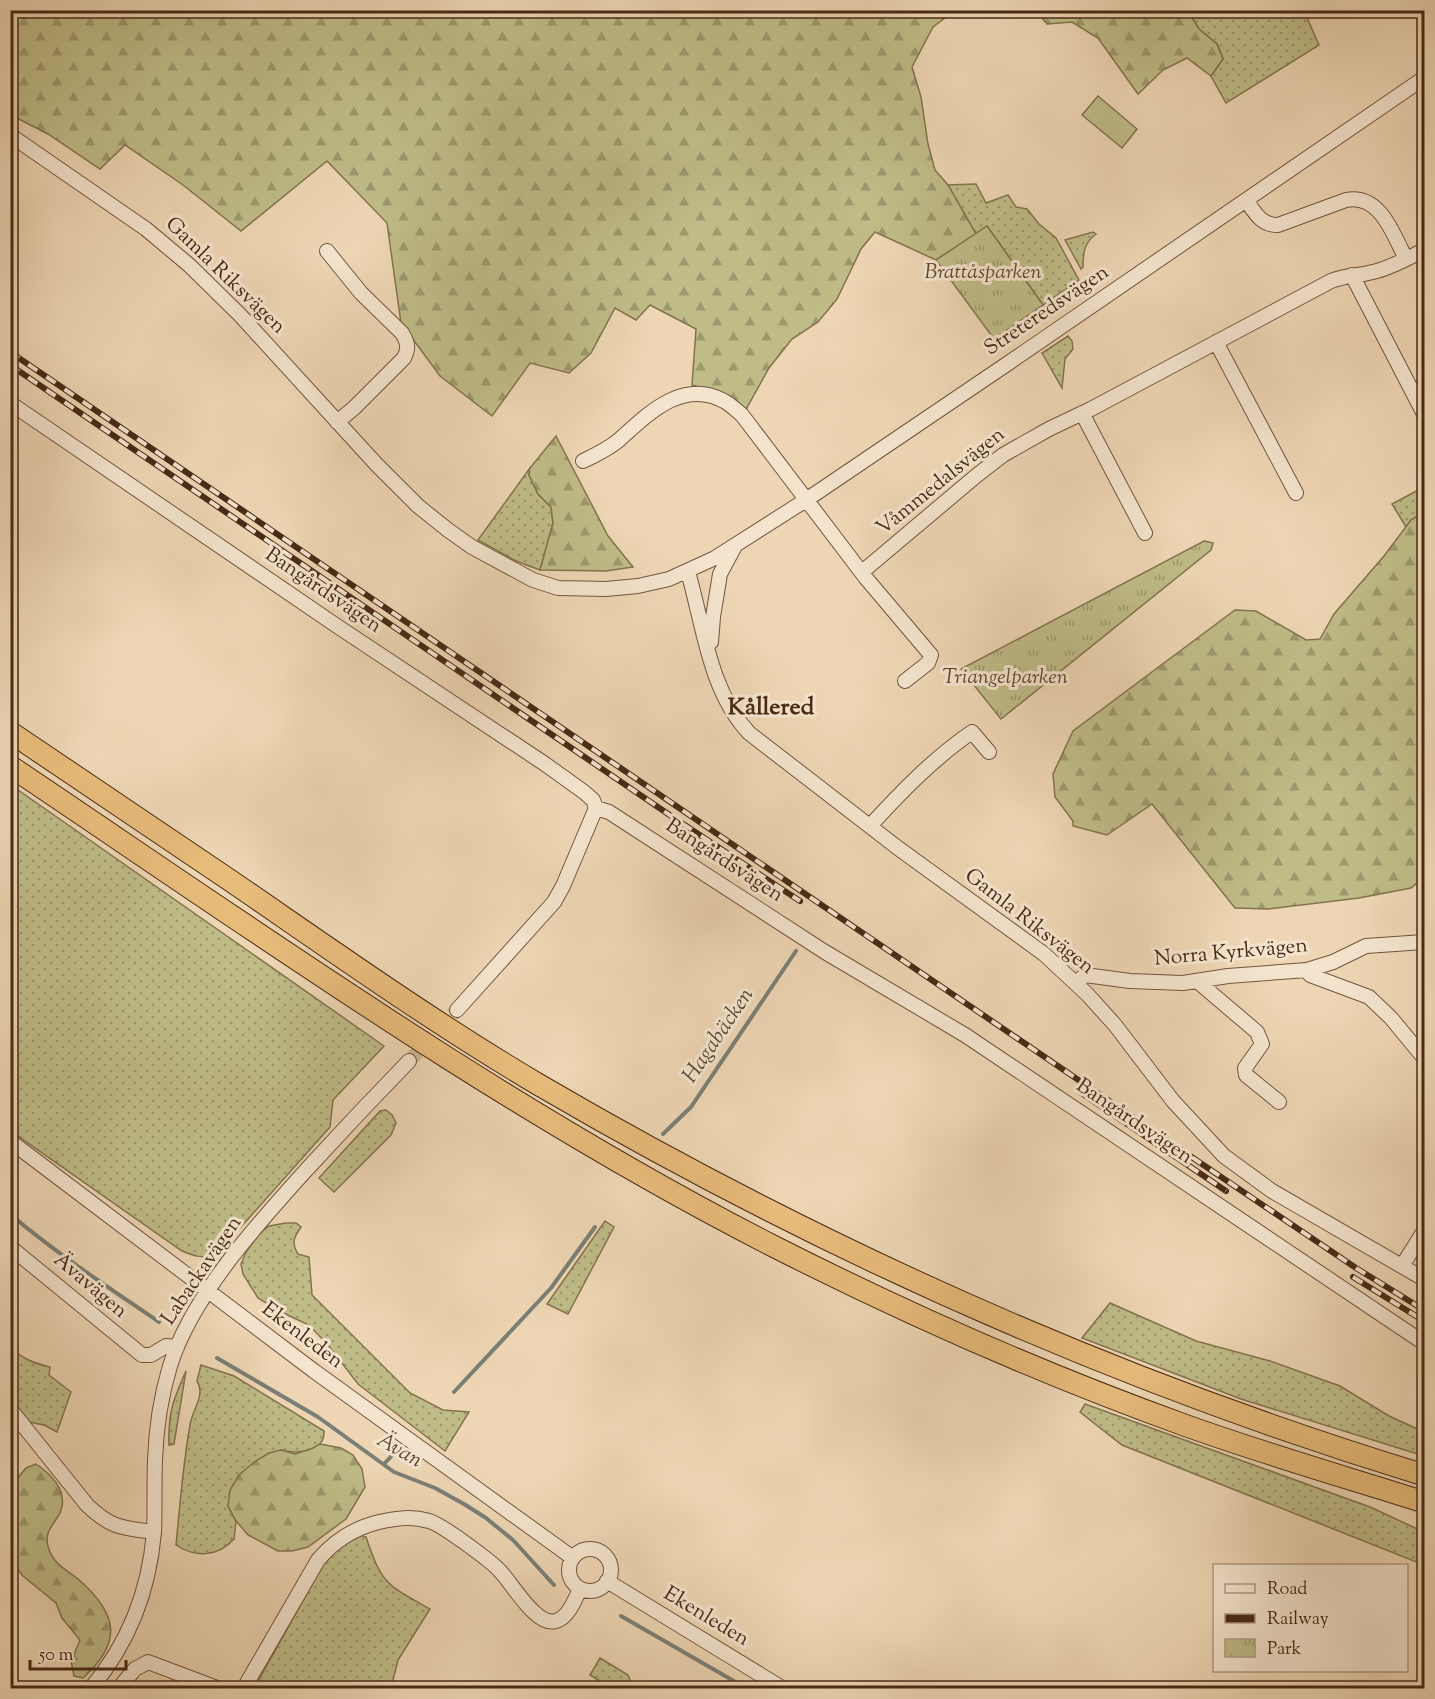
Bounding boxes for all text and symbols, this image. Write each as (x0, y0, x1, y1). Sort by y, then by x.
street label: Gamla Riksvägen (158, 210, 292, 342)
park label: Brattåsparken (925, 258, 1041, 288)
street label: Streteredsvägen (979, 258, 1115, 364)
street label: Våmmedalsvägen (870, 421, 1012, 543)
street label: Bangårdsvägen (258, 541, 388, 641)
park label: Triangelparken (942, 663, 1068, 693)
district label: Kållered (728, 691, 815, 725)
street label: Bangårdsvägen (659, 812, 789, 910)
street label: Gamla Riksvägen (958, 862, 1100, 982)
street label: Norra Kyrkvägen (1153, 931, 1309, 975)
water label: Hagabäcken (675, 982, 763, 1090)
street label: Bangårdsvägen (1069, 1072, 1199, 1172)
street label: Labackavägen (154, 1210, 250, 1332)
street label: Ävavägen (46, 1246, 134, 1326)
street label: Ekenleden (255, 1295, 349, 1377)
water label: Ävan (370, 1425, 428, 1477)
legend (1213, 1564, 1408, 1672)
text: Road (1267, 1577, 1307, 1603)
street label: Ekenleden (657, 1580, 755, 1654)
text: Railway (1267, 1607, 1329, 1633)
scale bar (30, 1633, 126, 1671)
text: Park (1267, 1637, 1302, 1663)
text: 50 m (38, 1643, 74, 1669)

